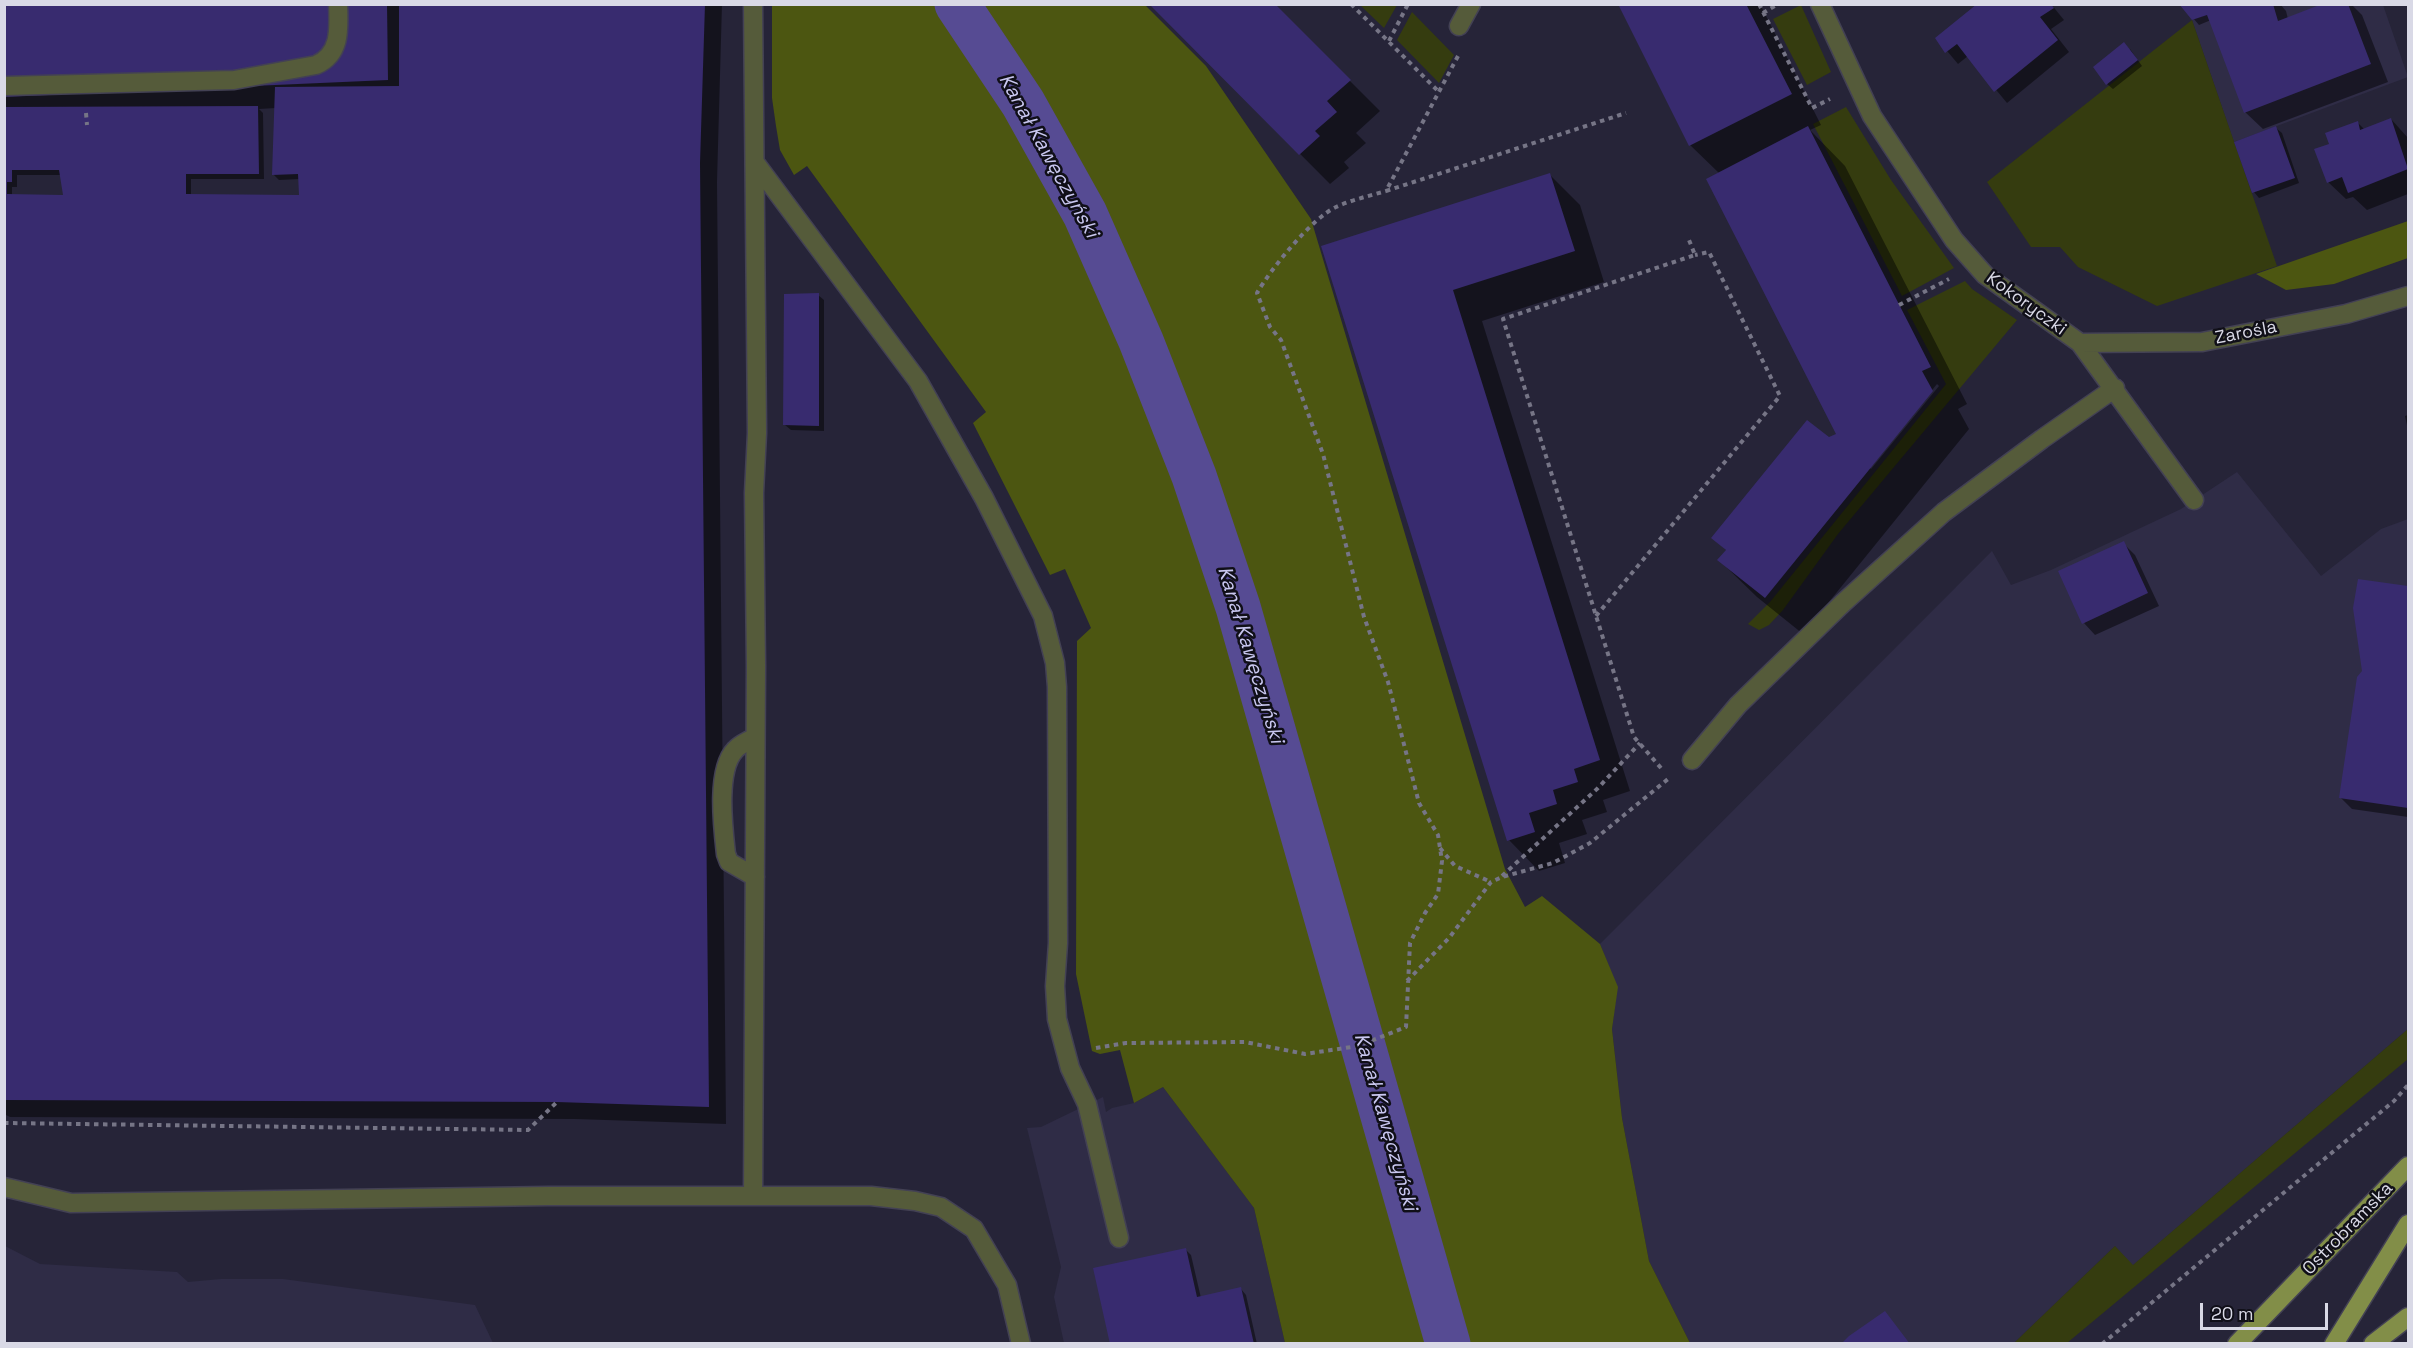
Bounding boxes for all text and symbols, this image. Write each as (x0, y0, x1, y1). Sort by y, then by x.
water label: Kanał Kawęczyński (993, 70, 1103, 242)
street label: Kokoryczki (1982, 268, 2070, 340)
street label: Zarośla (2213, 316, 2279, 350)
water label: Kanał Kawęczyński (1212, 564, 1288, 746)
water label: Kanał Kawęczyński (1348, 1030, 1422, 1214)
street label: Ostrobramska (2298, 1178, 2398, 1280)
scale bar (2203, 1291, 2330, 1329)
text: 20 m (2211, 1302, 2254, 1325)

